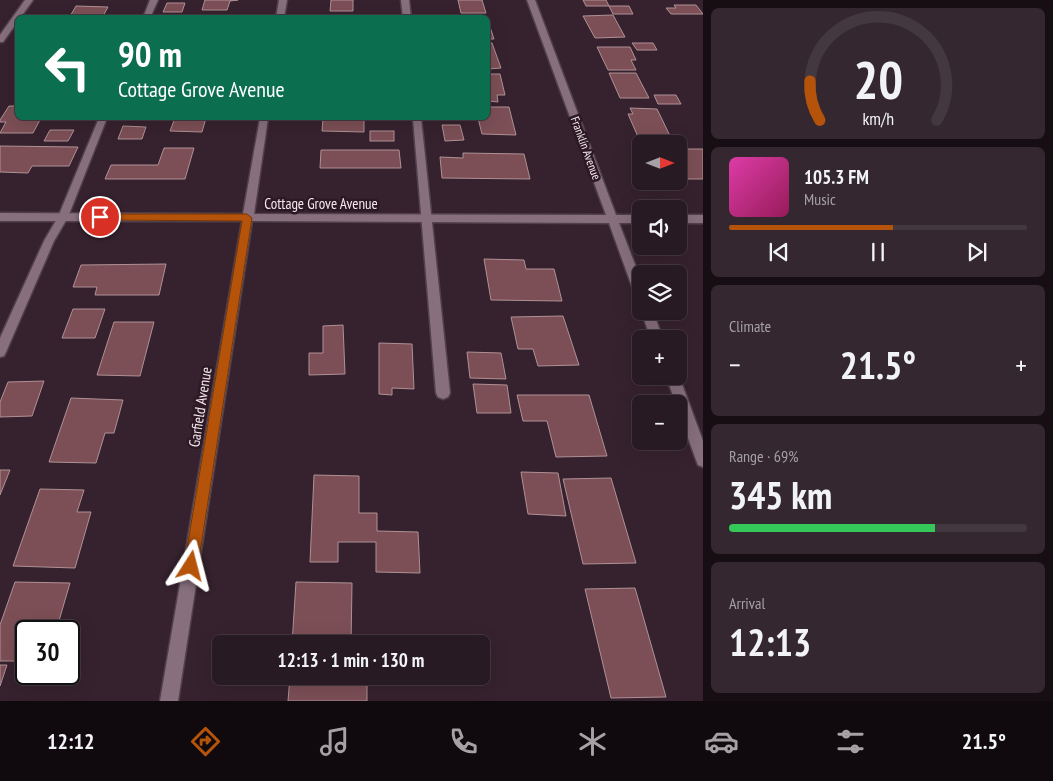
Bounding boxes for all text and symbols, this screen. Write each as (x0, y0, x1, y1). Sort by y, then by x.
text: 90 m (118, 31, 182, 77)
icon: left (35, 35, 100, 100)
text: 20 (853, 46, 903, 113)
text: Cottage Grove Avenue (118, 75, 285, 103)
text: km/h (862, 107, 894, 130)
street label: Franklin Avenue (568, 114, 604, 182)
north arrow (632, 135, 688, 190)
map controls (632, 135, 687, 450)
text: 105.3 FM (804, 165, 869, 189)
text: Music (804, 189, 836, 209)
street label: Cottage Grove Avenue (264, 194, 378, 213)
pin (79, 196, 121, 238)
button: sound (632, 200, 687, 255)
icon: arrive (86, 203, 114, 231)
icon: previous (765, 238, 793, 266)
icon: pause (864, 238, 892, 266)
icon: next (963, 238, 991, 266)
button: layers (632, 265, 687, 320)
text: Climate (729, 316, 771, 336)
button: + (632, 330, 687, 385)
text: 21.5° (840, 340, 916, 389)
text: − (729, 346, 741, 383)
text: + (1015, 346, 1027, 383)
street label: Garfield Avenue (184, 366, 216, 448)
button: − (632, 395, 687, 450)
text: Range · 69% (729, 446, 798, 466)
text: 345 km (729, 470, 832, 519)
position arrow (164, 539, 216, 591)
text: Arrival (729, 593, 765, 613)
text: 12:13 (729, 617, 811, 666)
speed limit sign: 30 (15, 620, 80, 685)
text: 12:13 · 1 min · 130 m (278, 648, 424, 672)
icon: directions (188, 724, 223, 759)
icon: music (317, 724, 352, 759)
icon: phone (446, 724, 481, 759)
icon: climate (575, 724, 610, 759)
icon: car (704, 724, 739, 759)
icon: filters (833, 724, 868, 759)
text: 12:12 (47, 727, 95, 755)
text: 21.5° (962, 727, 1006, 755)

